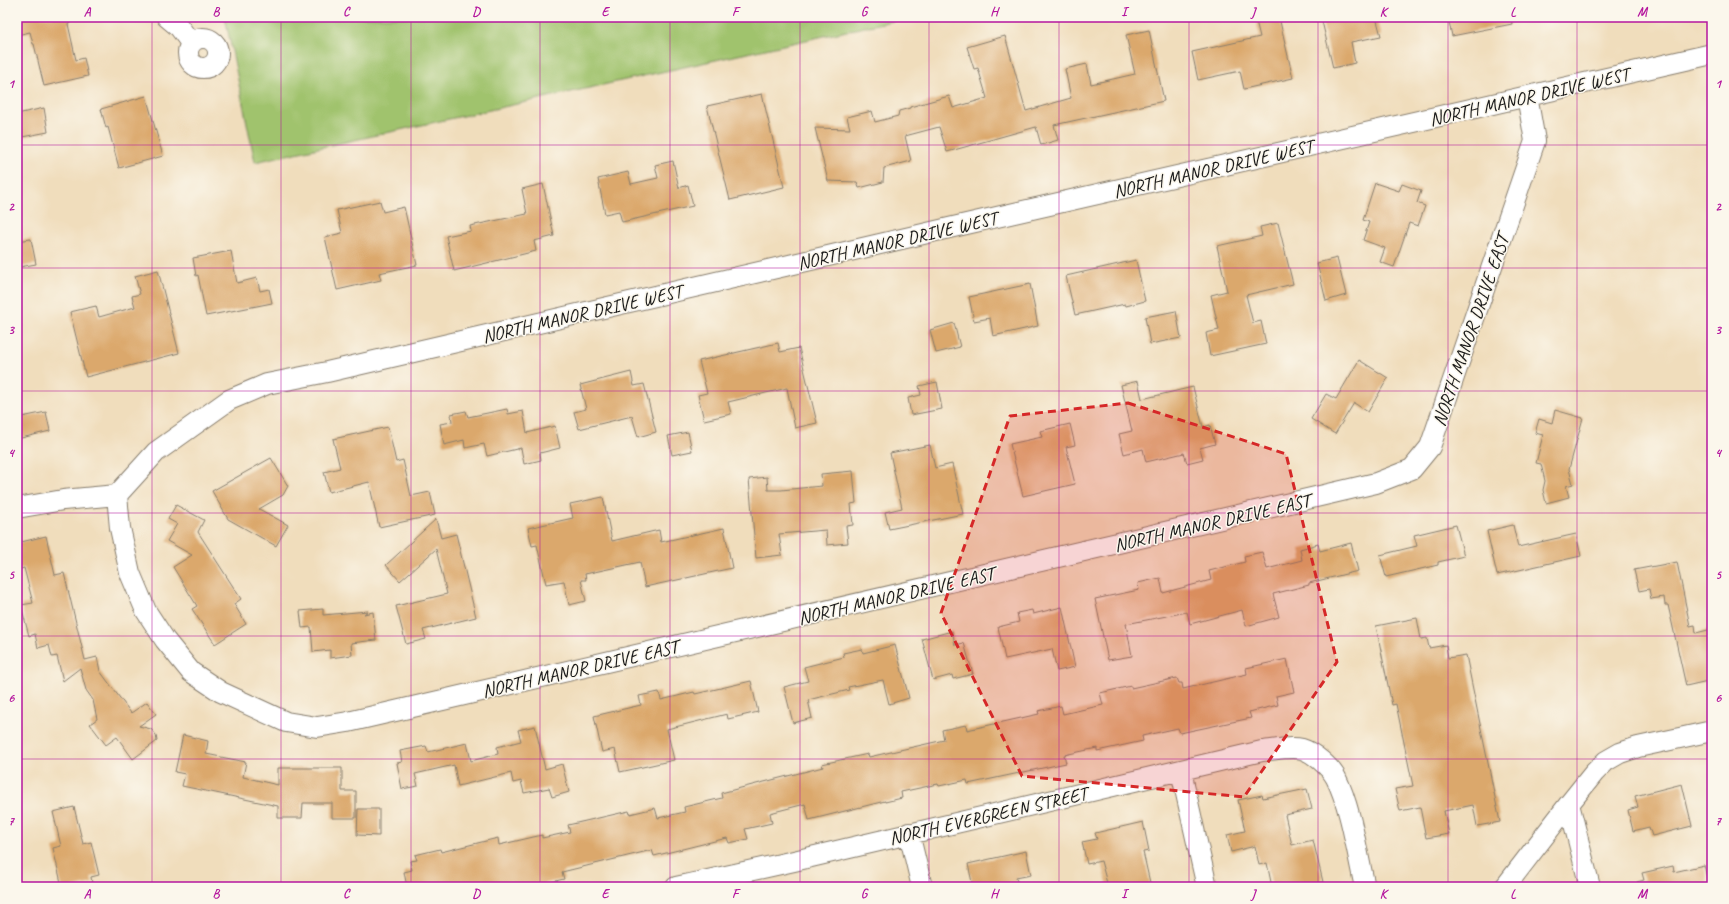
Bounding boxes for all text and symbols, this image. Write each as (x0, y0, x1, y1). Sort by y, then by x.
text: A (84, 4, 92, 20)
text: B (213, 4, 221, 20)
text: C (343, 4, 351, 20)
text: D (472, 4, 481, 20)
text: E (602, 4, 611, 20)
text: F (732, 4, 741, 20)
text: G (861, 4, 869, 20)
text: H (990, 4, 1000, 20)
text: I (1121, 4, 1130, 20)
text: J (1250, 4, 1257, 20)
text: K (1380, 4, 1390, 20)
text: L (1510, 4, 1517, 20)
text: M (1637, 4, 1648, 20)
street label: NORTH MANOR DRIVE WEST (1427, 61, 1636, 132)
text: 1 (8, 76, 16, 92)
text: 1 (1715, 76, 1723, 92)
street label: NORTH MANOR DRIVE WEST (1111, 133, 1320, 204)
text: 2 (8, 199, 15, 215)
text: 2 (1715, 199, 1722, 215)
street label: NORTH MANOR DRIVE WEST (795, 205, 1004, 276)
street label: NORTH MANOR DRIVE EAST (1427, 227, 1517, 429)
street label: NORTH MANOR DRIVE WEST (480, 278, 689, 349)
text: 3 (8, 322, 15, 338)
text: 3 (1715, 322, 1722, 338)
text: 4 (8, 445, 16, 461)
text: 4 (1715, 445, 1723, 461)
street label: NORTH MANOR DRIVE EAST (1112, 488, 1318, 557)
street label: NORTH MANOR DRIVE EAST (796, 561, 1002, 630)
text: 5 (8, 567, 15, 583)
text: 5 (1715, 567, 1722, 583)
street label: NORTH MANOR DRIVE EAST (480, 634, 686, 703)
text: 6 (8, 690, 15, 706)
text: 6 (1715, 690, 1722, 706)
street label: NORTH EVERGREEN STREET (887, 781, 1094, 850)
text: 7 (8, 813, 15, 829)
text: 7 (1715, 813, 1722, 829)
text: A (84, 886, 92, 902)
text: B (213, 886, 221, 902)
text: C (343, 886, 351, 902)
text: D (472, 886, 481, 902)
text: E (602, 886, 611, 902)
text: F (732, 886, 741, 902)
text: G (861, 886, 869, 902)
text: H (990, 886, 1000, 902)
text: I (1121, 886, 1130, 902)
text: J (1250, 886, 1257, 902)
text: K (1380, 886, 1390, 902)
text: L (1510, 886, 1517, 902)
text: M (1637, 886, 1648, 902)

